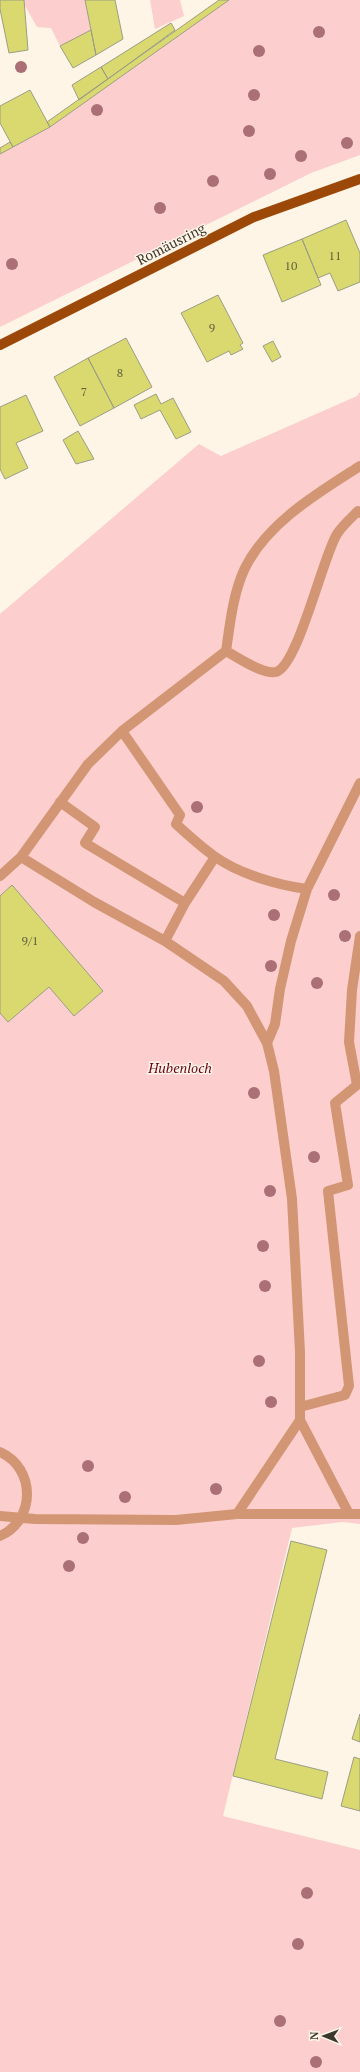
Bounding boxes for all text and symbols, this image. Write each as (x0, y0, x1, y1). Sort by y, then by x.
street label: Romäusring (133, 218, 209, 269)
house number: 11 (329, 248, 341, 263)
house number: 10 (285, 258, 297, 273)
house number: 9 (209, 320, 215, 335)
house number: 8 (117, 365, 123, 380)
house number: 7 (81, 384, 87, 399)
house number: 9/1 (22, 933, 38, 948)
park label: Hubenloch (147, 1058, 212, 1077)
north arrow (304, 2016, 344, 2056)
text: N (307, 2031, 321, 2040)

